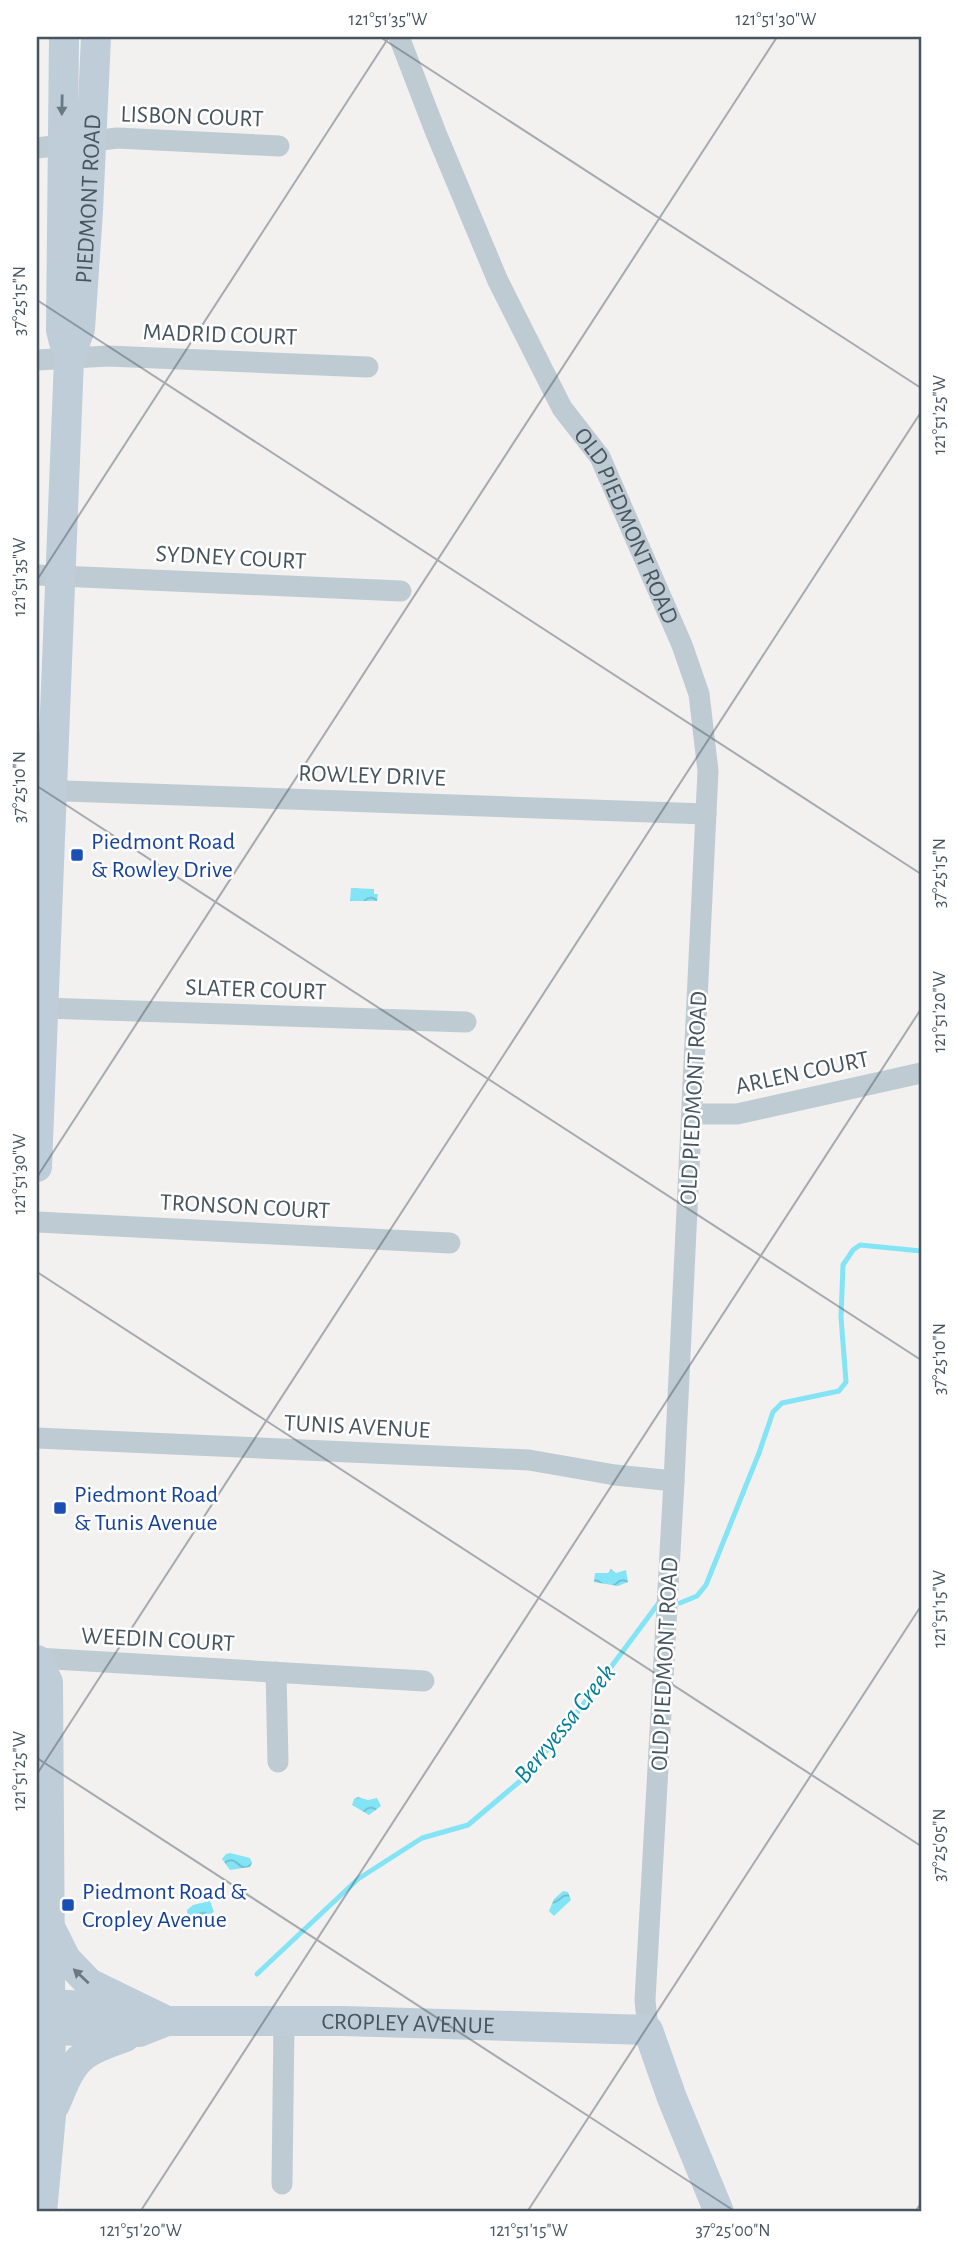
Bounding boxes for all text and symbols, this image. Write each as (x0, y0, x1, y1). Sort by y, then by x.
text: 121°51'35"W (349, 11, 427, 29)
text: 121°51'30"W (736, 11, 816, 29)
one-way arrow (57, 94, 68, 116)
street label: LISBON COURT (120, 103, 264, 131)
street label: PIEDMONT ROAD (72, 114, 105, 284)
text: 37°25'15"N (11, 266, 29, 336)
street label: MADRID COURT (142, 320, 298, 350)
text: 121°51'25"W (931, 375, 949, 455)
street label: OLD PIEDMONT ROAD (569, 424, 682, 628)
text: 121°51'35"W (11, 538, 29, 616)
street label: SYDNEY COURT (155, 542, 307, 574)
text: 37°25'10"N (11, 751, 29, 823)
street label: ROWLEY DRIVE (298, 761, 447, 791)
place label: Piedmont Road & Rowley Drive (91, 830, 235, 882)
text: 37°25'15"N (931, 838, 949, 908)
marker: Piedmont Road & Rowley Drive (69, 847, 85, 863)
text: 121°51'20"W (931, 971, 949, 1053)
street label: SLATER COURT (185, 976, 327, 1004)
street label: OLD PIEDMONT ROAD (676, 991, 712, 1206)
street label: ARLEN COURT (733, 1047, 871, 1099)
text: 121°51'30"W (11, 1134, 29, 1214)
street label: TRONSON COURT (159, 1191, 331, 1223)
text: 37°25'10"N (931, 1323, 949, 1395)
street label: TUNIS AVENUE (283, 1411, 431, 1443)
place label: Piedmont Road & Tunis Avenue (74, 1483, 218, 1535)
marker: Piedmont Road & Tunis Avenue (52, 1500, 68, 1516)
street label: OLD PIEDMONT ROAD (647, 1557, 683, 1772)
text: 121°51'15"W (931, 1570, 949, 1648)
street label: WEEDIN COURT (81, 1624, 236, 1656)
water label: Berryessa Creek (509, 1659, 620, 1788)
text: 121°51'25"W (11, 1731, 29, 1811)
text: 37°25'05"N (931, 1808, 949, 1882)
place label: Piedmont Road & Cropley Avenue (82, 1880, 247, 1932)
marker: Piedmont Road & Cropley Avenue (60, 1897, 76, 1913)
one-way arrow (73, 1967, 90, 1984)
street label: CROPLEY AVENUE (321, 2010, 495, 2038)
text: 121°51'20"W (100, 2222, 182, 2240)
text: 121°51'15"W (490, 2222, 568, 2240)
text: 37°25'00"N (695, 2222, 771, 2240)

